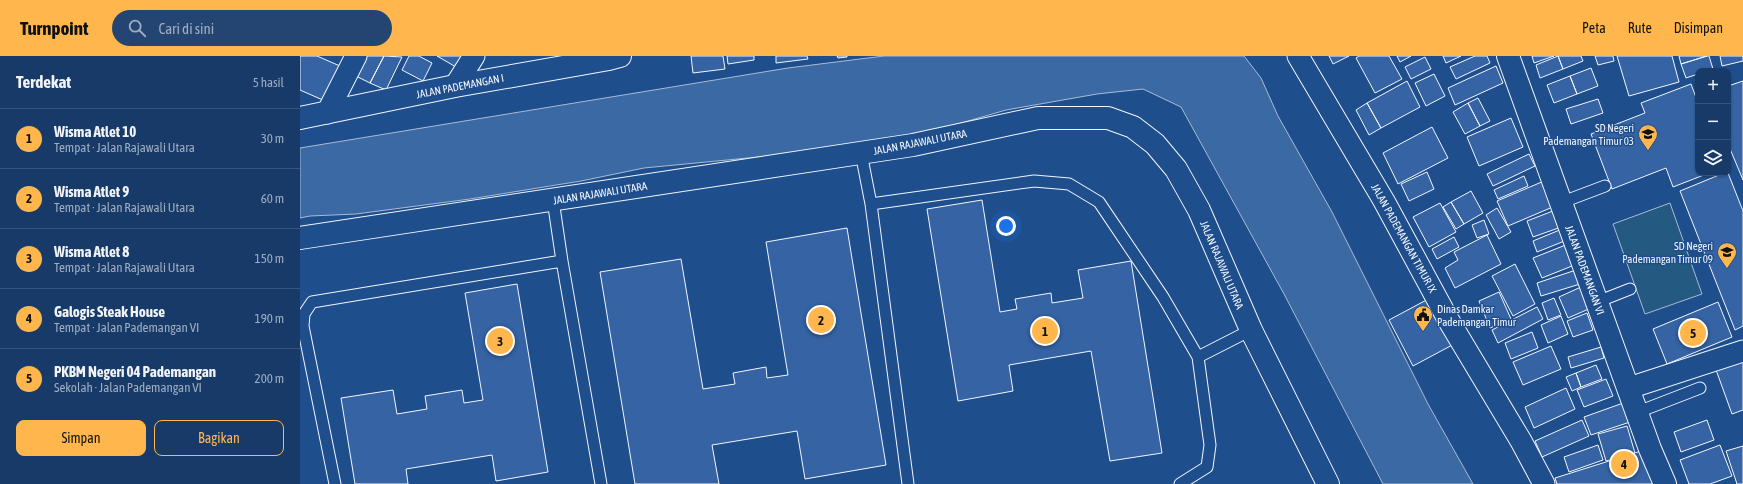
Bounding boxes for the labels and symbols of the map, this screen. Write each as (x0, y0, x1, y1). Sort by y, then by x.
street label: JALAN PADEMANGAN I (415, 72, 505, 100)
place label: SD Negeri Pademangan Timur 03 (1543, 122, 1634, 147)
school or university icon: SD Negeri Pademangan Timur 03 (1637, 123, 1659, 151)
street label: JALAN RAJAWALI UTARA (872, 127, 968, 157)
street label: JALAN RAJAWALI UTARA (552, 180, 648, 206)
street label: JALAN PADEMANGAN TIMUR IX (1369, 182, 1439, 295)
your location (996, 216, 1016, 236)
street label: JALAN RAJAWALI UTARA (1198, 219, 1246, 312)
street label: JALAN PADEMANGAN VI (1563, 224, 1607, 316)
place label: SD Negeri Pademangan Timur 09 (1622, 240, 1713, 265)
school or university icon: SD Negeri Pademangan Timur 09 (1716, 241, 1738, 269)
place label: Dinas Damkar Pademangan Timur (1437, 303, 1517, 328)
public building icon: Dinas Damkar Pademangan Timur (1412, 304, 1434, 332)
pin: 2 (808, 305, 834, 335)
pin: 1 (1032, 316, 1058, 346)
pin: 5 (1680, 318, 1706, 348)
pin: 3 (487, 326, 513, 356)
pin: 4 (1611, 449, 1637, 479)

